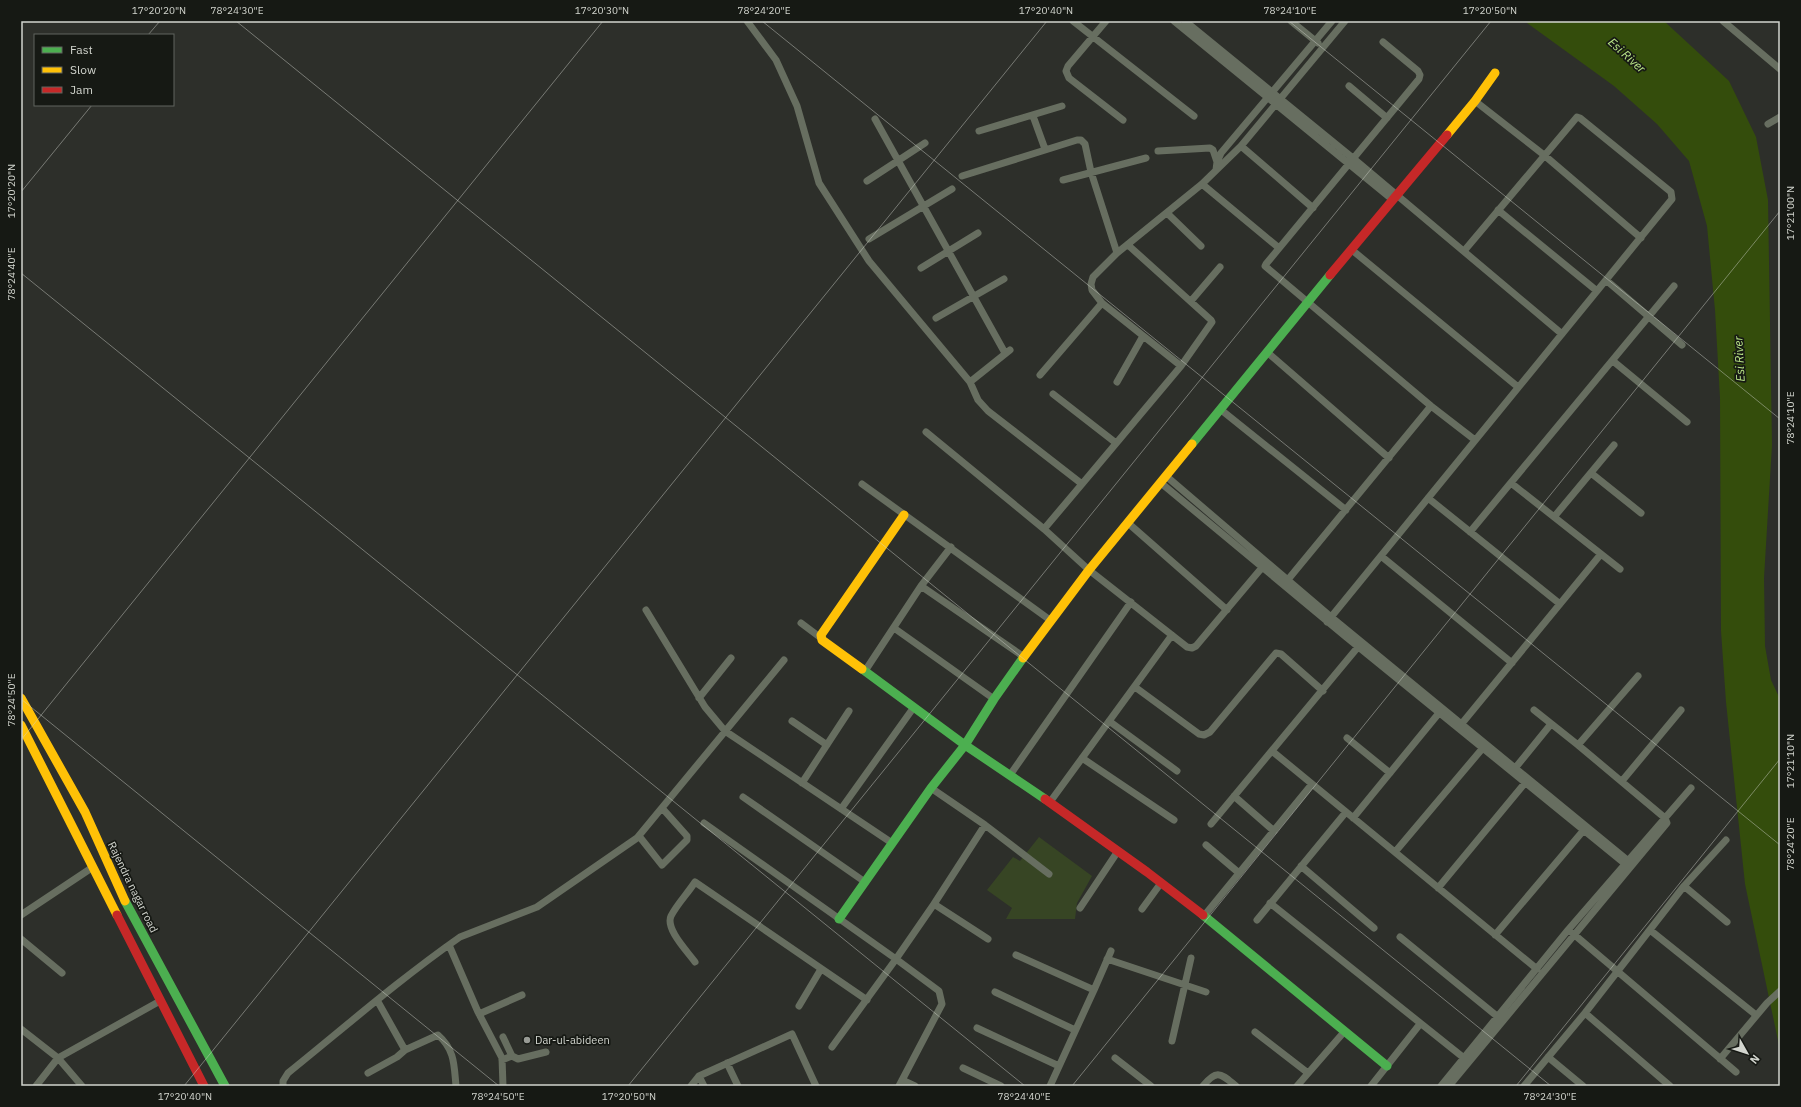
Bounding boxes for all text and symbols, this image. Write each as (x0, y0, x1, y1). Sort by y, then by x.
text: 17°20'20"N (132, 4, 186, 17)
text: 78°24'30"E (210, 4, 264, 17)
text: 17°20'30"N (575, 4, 629, 17)
text: 78°24'20"E (737, 4, 791, 17)
text: 17°20'40"N (1019, 4, 1073, 17)
text: 78°24'10"E (1263, 4, 1317, 17)
text: 17°20'50"N (1463, 4, 1517, 17)
legend (34, 34, 174, 106)
water label: Esi River (1605, 34, 1649, 76)
text: Fast (70, 42, 93, 57)
text: Slow (70, 62, 96, 77)
text: Jam (70, 82, 93, 97)
text: 17°20'20"N (5, 164, 18, 218)
text: 17°21'00"N (1784, 186, 1797, 240)
text: 78°24'40"E (5, 247, 18, 301)
water label: Esi River (1730, 335, 1748, 382)
text: 78°24'10"E (1784, 391, 1797, 445)
text: 78°24'50"E (5, 673, 18, 727)
text: 17°21'10"N (1784, 734, 1797, 788)
text: 78°24'20"E (1784, 817, 1797, 871)
street label: Rajendra nagar road (105, 839, 161, 935)
place label: Dar-ul-abideen (535, 1033, 610, 1047)
north arrow (1727, 1033, 1767, 1073)
marker: Dar-ul-abideen (522, 1035, 532, 1045)
text: N (1747, 1052, 1763, 1067)
text: 17°20'40"N (158, 1090, 212, 1103)
text: 78°24'50"E (471, 1090, 525, 1103)
text: 17°20'50"N (602, 1090, 656, 1103)
text: 78°24'40"E (997, 1090, 1051, 1103)
text: 78°24'30"E (1523, 1090, 1577, 1103)

